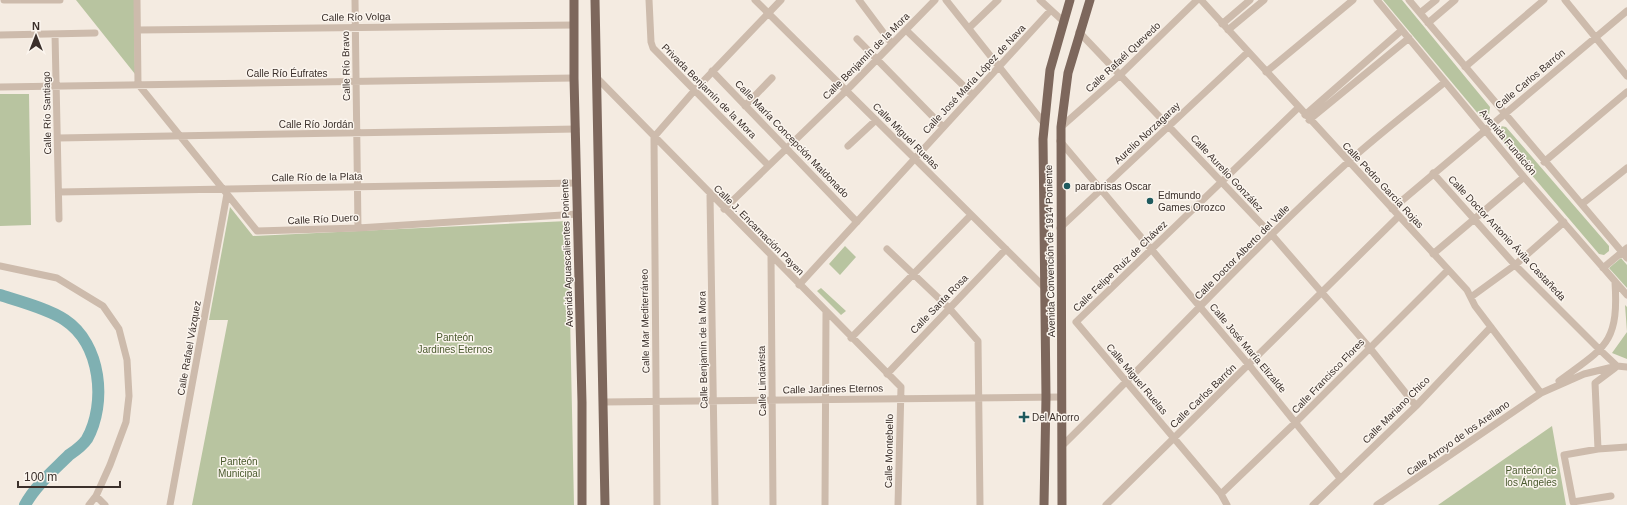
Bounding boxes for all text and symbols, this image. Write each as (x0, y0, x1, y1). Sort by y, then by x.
street label: Calle Benjamín de la Mora (820, 10, 912, 102)
street label: Calle Río Volga (321, 11, 391, 23)
north arrow (16, 16, 56, 56)
street label: Calle Rafaél Quevedo (1083, 19, 1163, 94)
text: N (32, 20, 40, 32)
street label: Calle José María López de Nava (921, 22, 1028, 136)
street label: Calle Río Bravo (340, 30, 352, 101)
street label: Privada Benjamín de la Mora (660, 42, 759, 141)
street label: Calle Carlos Barrón (1493, 47, 1567, 111)
street label: Calle Río Éufrates (246, 67, 328, 79)
street label: Calle Río Santiago (41, 71, 53, 155)
street label: Calle María Concepción Maldonado (733, 78, 851, 200)
street label: Aurelio Norzagaray (1112, 100, 1182, 166)
street label: Calle Miguel Ruelas (871, 101, 941, 171)
street label: Avenida Fundición (1477, 107, 1539, 177)
street label: Calle Río Jordán (279, 119, 353, 130)
street label: Calle Aurelio González (1188, 132, 1266, 214)
street label: Calle Pedro García Rojas (1340, 140, 1426, 230)
street label: Avenida Convención de 1914 Poniente (1043, 164, 1057, 337)
street label: Calle Río de la Plata (271, 171, 363, 183)
street label: Calle Doctor Antonio Ávila Castañeda (1446, 173, 1569, 303)
street label: Avenida Aguascalientes Poniente (559, 178, 575, 327)
marker: parabrisas Oscar (1062, 181, 1072, 191)
place label: parabrisas Oscar (1075, 181, 1152, 192)
street label: Calle J. Encarnación Payen (712, 183, 806, 277)
place label: Edmundo Games Orozco (1158, 190, 1226, 213)
marker: Edmundo Games Orozco (1145, 196, 1155, 206)
street label: Calle Doctor Alberto del Valle (1192, 202, 1292, 302)
street label: Calle Río Duero (287, 212, 359, 226)
street label: Calle Felipe Ruiz de Chávez (1071, 218, 1169, 314)
street label: Calle Mar Mediterráneo (639, 268, 651, 373)
street label: Calle Santa Rosa (908, 272, 970, 336)
street label: Calle Benjamín de la Mora (696, 291, 710, 409)
street label: Calle Rafael Vázquez (175, 300, 203, 396)
street label: Calle José María Elizalde (1208, 301, 1289, 395)
park label: Panteón Jardines Eternos (417, 332, 493, 355)
street label: Calle Francisco Flores (1289, 336, 1367, 416)
street label: Calle Miguel Ruelas (1104, 341, 1170, 417)
street label: Calle Lindavista (756, 345, 768, 416)
street label: Calle Carlos Barrón (1168, 362, 1238, 430)
street label: Calle Mariano Chico (1360, 374, 1432, 446)
street label: Calle Jardines Eternos (783, 383, 883, 395)
street label: Calle Arroyo de los Arellano (1405, 398, 1512, 478)
marker: Del Ahorro (1019, 412, 1029, 422)
place label: Del Ahorro (1032, 412, 1080, 423)
street label: Calle Montebello (883, 413, 895, 488)
park label: Panteón Municipal (218, 456, 260, 479)
scale bar (18, 463, 120, 489)
park label: Panteón de los Ángeles (1505, 465, 1557, 488)
text: 100 m (24, 470, 57, 484)

